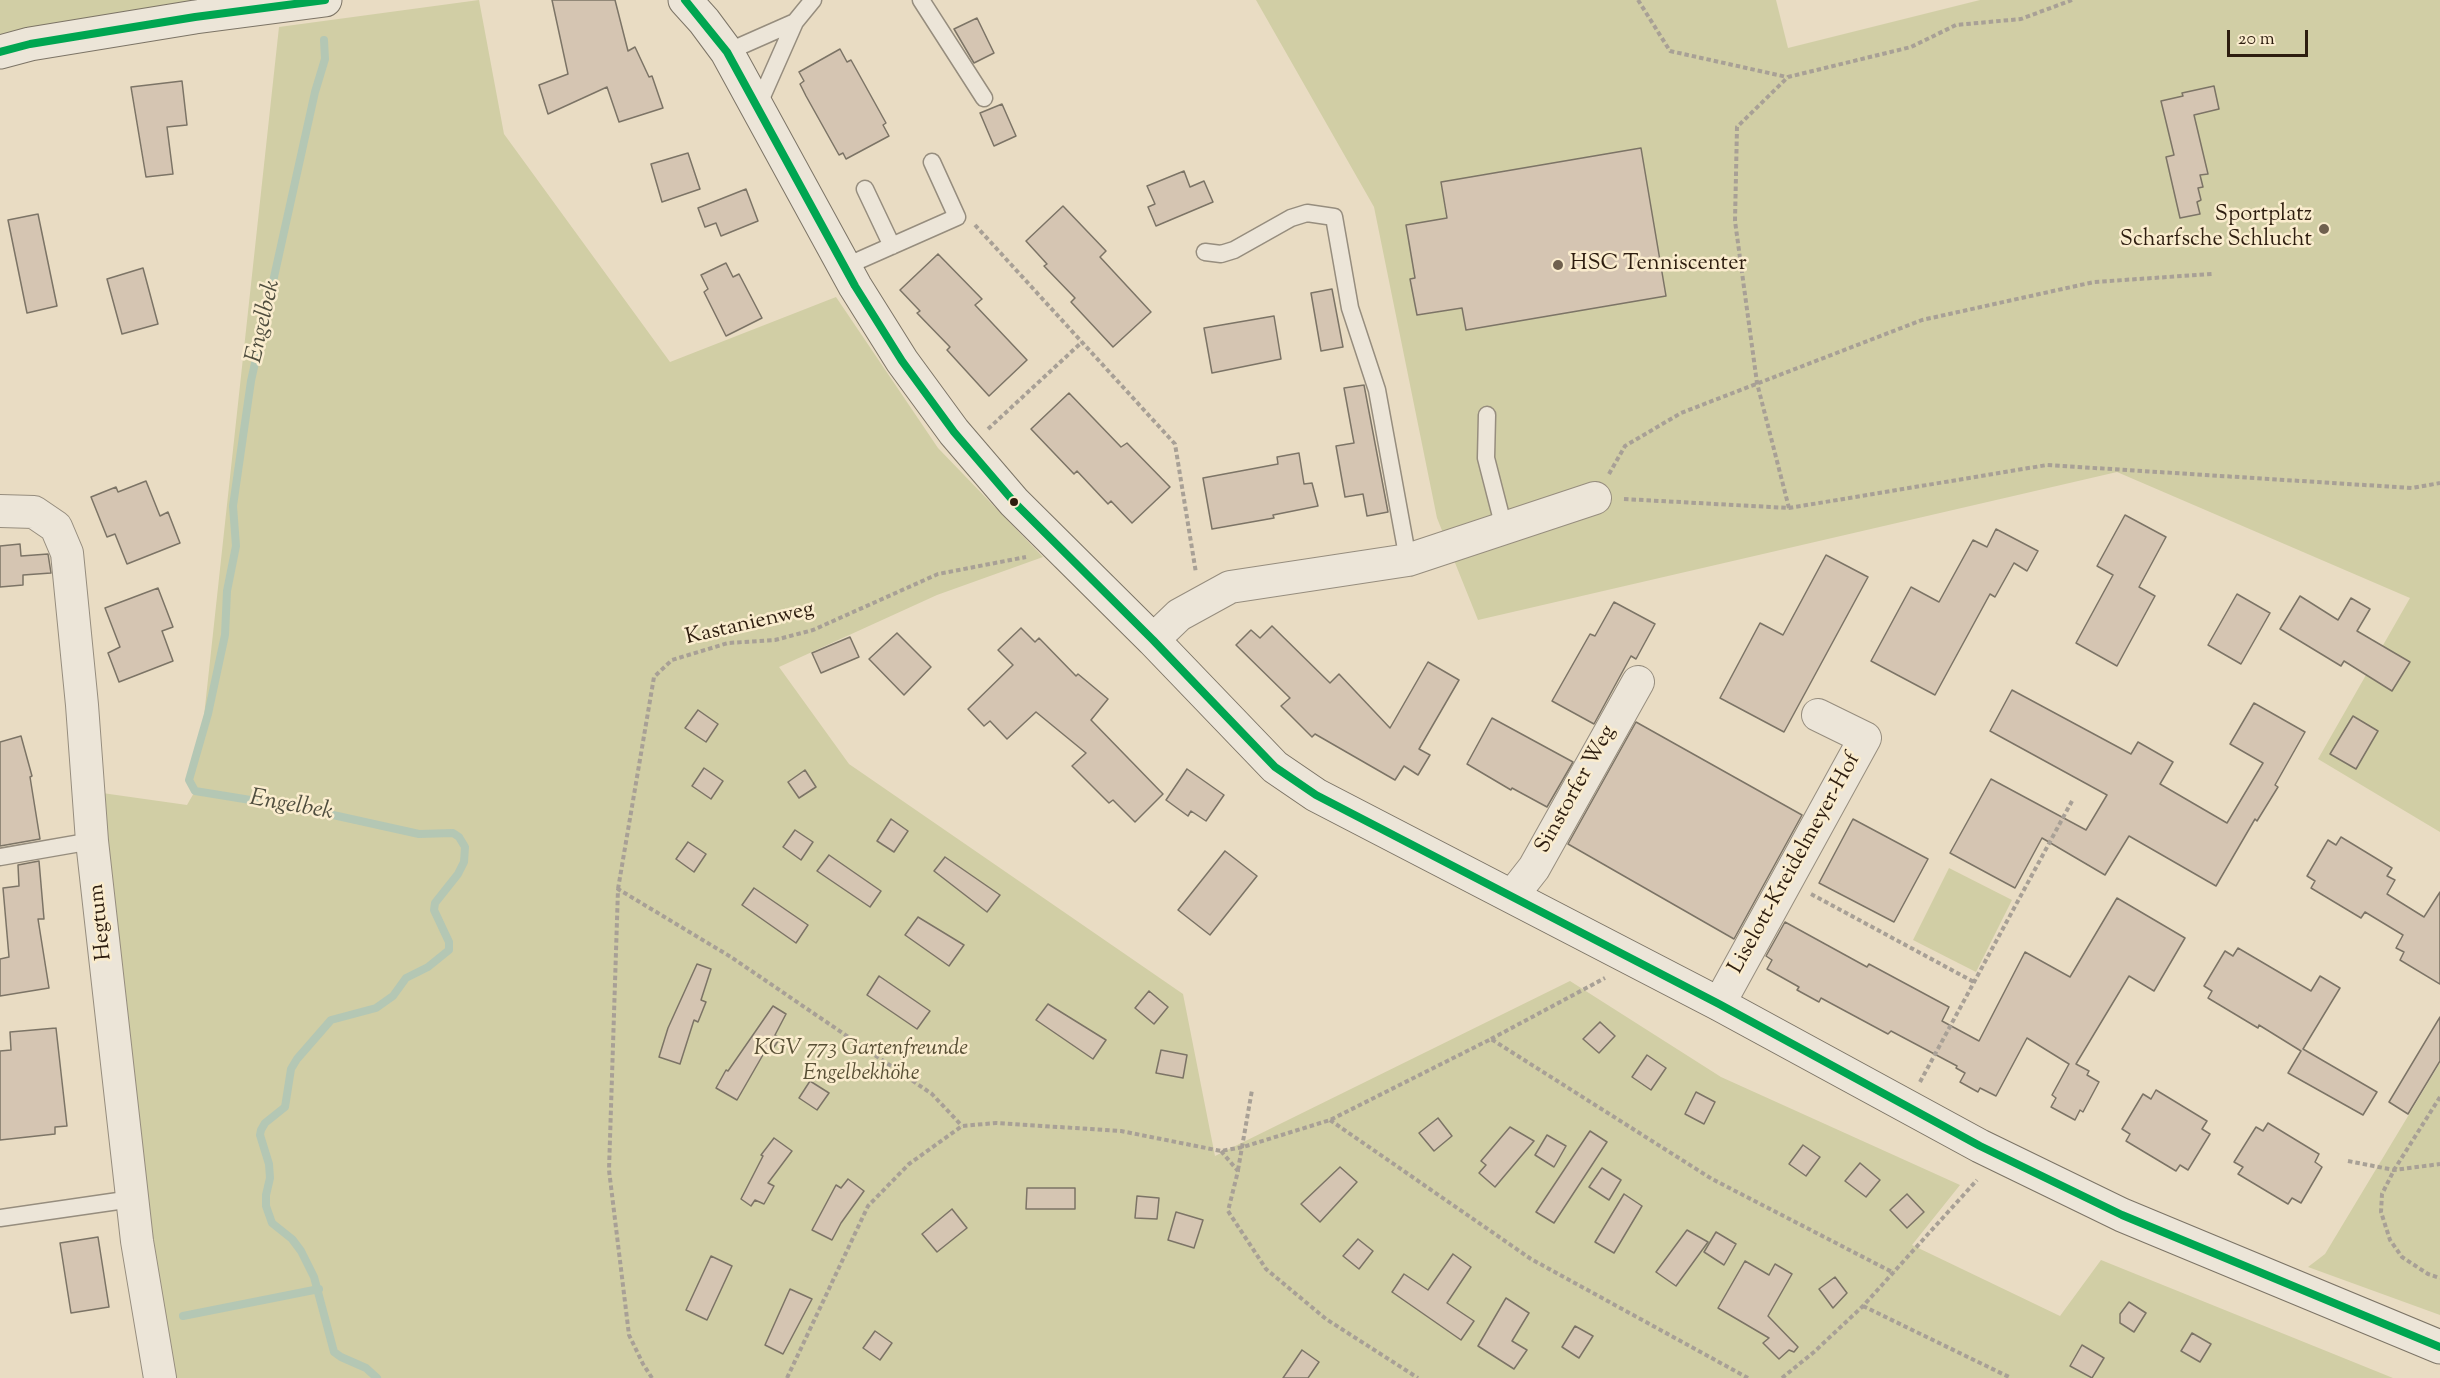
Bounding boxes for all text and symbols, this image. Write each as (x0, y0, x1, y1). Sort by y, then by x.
scale bar (2230, 18, 2311, 56)
text: 20 m (2238, 27, 2275, 53)
place label: Sportplatz Scharfsche Schlucht (2120, 203, 2312, 254)
marker: Sportplatz Scharfsche Schlucht (2317, 222, 2331, 236)
place label: HSC Tenniscenter (1570, 252, 1747, 278)
marker: HSC Tenniscenter (1551, 258, 1565, 272)
water label: Engelbek (241, 278, 289, 366)
unlabelled marker (1008, 496, 1020, 508)
street label: Kastanienweg (683, 597, 817, 653)
street label: Sinstorfer Weg (1531, 721, 1623, 859)
street label: Liselott-Kreidelmeyer-Hof (1724, 749, 1868, 979)
water label: Engelbek (247, 785, 335, 829)
street label: Hegtum (85, 882, 119, 962)
park label: KGV 773 Gartenfreunde Engelbekhöhe (754, 1037, 968, 1088)

